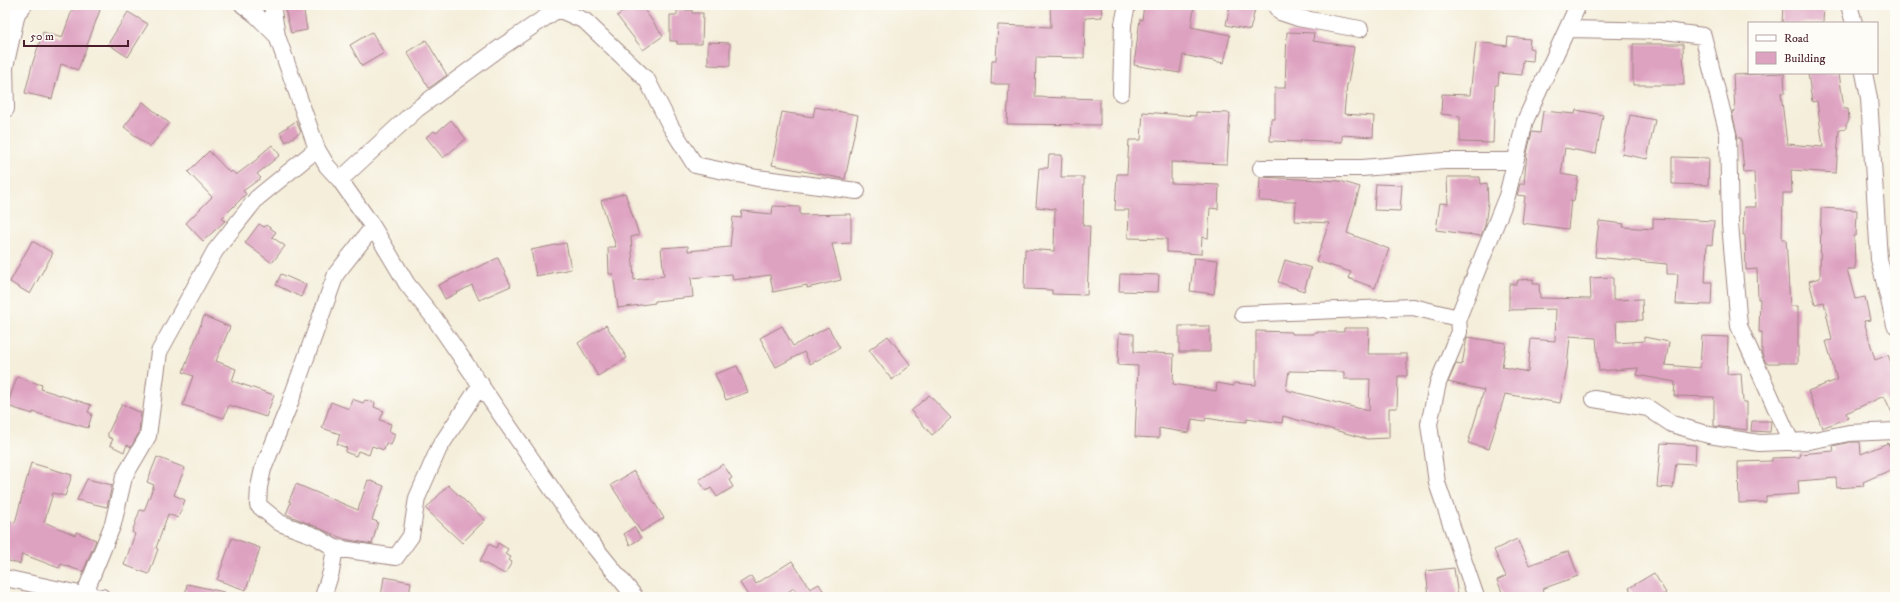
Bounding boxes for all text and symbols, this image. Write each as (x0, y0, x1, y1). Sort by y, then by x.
scale bar (24, 22, 128, 48)
legend (1748, 22, 1878, 74)
text: 50 m (30, 29, 54, 44)
text: Road (1784, 31, 1809, 46)
text: Building (1784, 51, 1825, 66)

